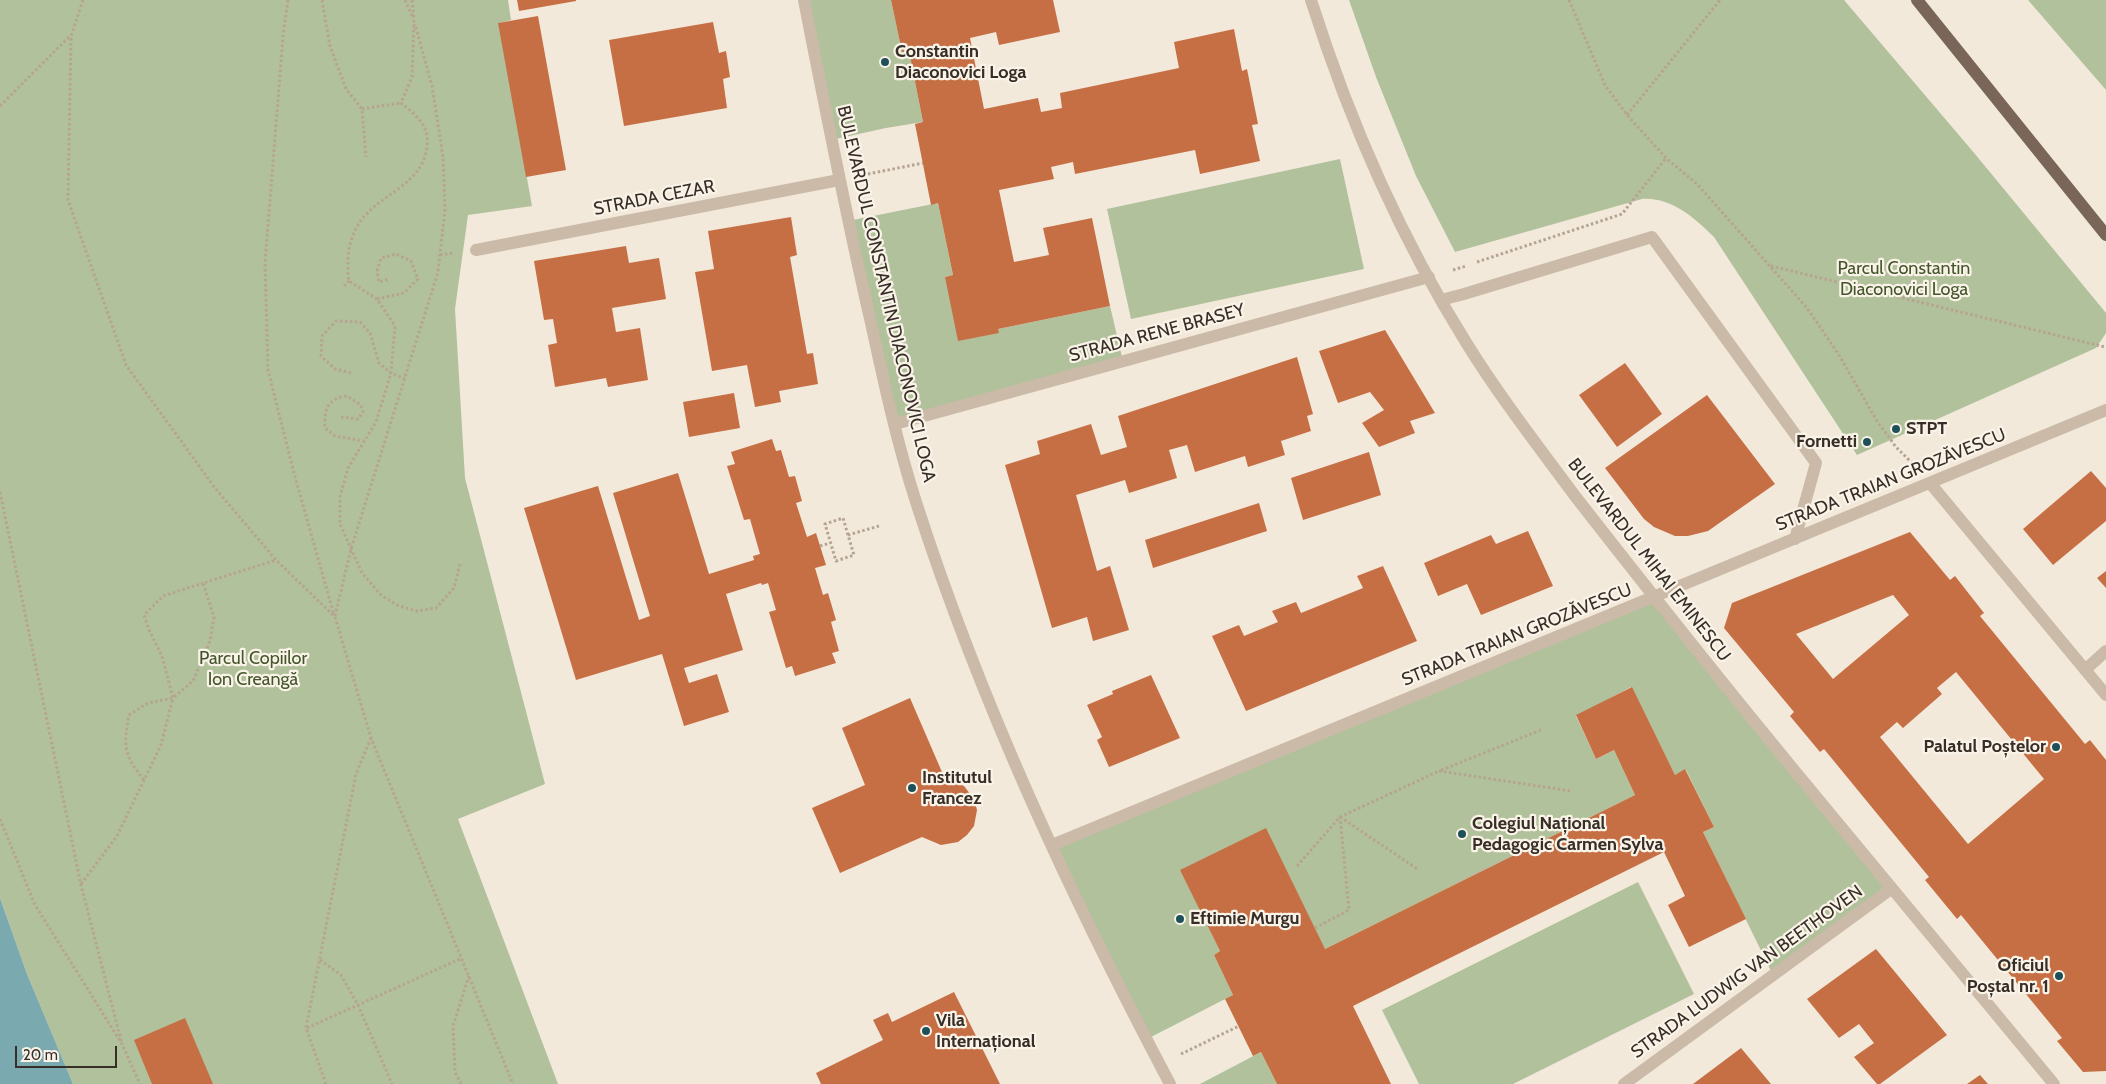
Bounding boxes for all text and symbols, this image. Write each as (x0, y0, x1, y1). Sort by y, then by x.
place label: Constantin Diaconovici Loga (895, 41, 1026, 84)
marker: Constantin Diaconovici Loga (879, 56, 891, 68)
street label: BULEVARDUL CONSTANTIN DIACONOVICI LOGA (832, 104, 940, 484)
street label: STRADA CEZAR (592, 176, 716, 220)
park label: Parcul Constantin Diaconovici Loga (1838, 258, 1970, 300)
street label: STRADA RENE BRASEY (1067, 299, 1247, 367)
place label: STPT (1906, 418, 1947, 440)
marker: STPT (1890, 423, 1902, 435)
street label: STRADA TRAIAN GROZĂVESCU (1773, 424, 2009, 536)
place label: Fornetti (1796, 431, 1857, 453)
marker: Fornetti (1861, 436, 1873, 448)
street label: BULEVARDUL MIHAI EMINESCU (1563, 454, 1735, 666)
street label: STRADA TRAIAN GROZĂVESCU (1399, 579, 1635, 691)
park label: Parcul Copiilor Ion Creangă (199, 648, 307, 691)
place label: Palatul Poștelor (1923, 736, 2046, 758)
marker: Palatul Poștelor (2050, 741, 2062, 753)
place label: Institutul Francez (922, 767, 992, 810)
marker: Institutul Francez (906, 782, 918, 794)
place label: Colegiul Național Pedagogic Carmen Sylva (1472, 813, 1663, 856)
marker: Colegiul Național Pedagogic Carmen Sylva (1456, 828, 1468, 840)
street label: STRADA LUDWIG VAN BEETHOVEN (1627, 881, 1867, 1063)
place label: Eftimie Murgu (1190, 908, 1300, 930)
marker: Eftimie Murgu (1174, 913, 1186, 925)
place label: Oficiul Poștal nr. 1 (1967, 955, 2049, 998)
marker: Oficiul Poștal nr. 1 (2053, 970, 2065, 982)
place label: Vila Internațional (936, 1010, 1035, 1052)
marker: Vila Internațional (920, 1025, 932, 1037)
scale bar (18, 1036, 120, 1068)
text: 20 m (23, 1046, 58, 1064)

